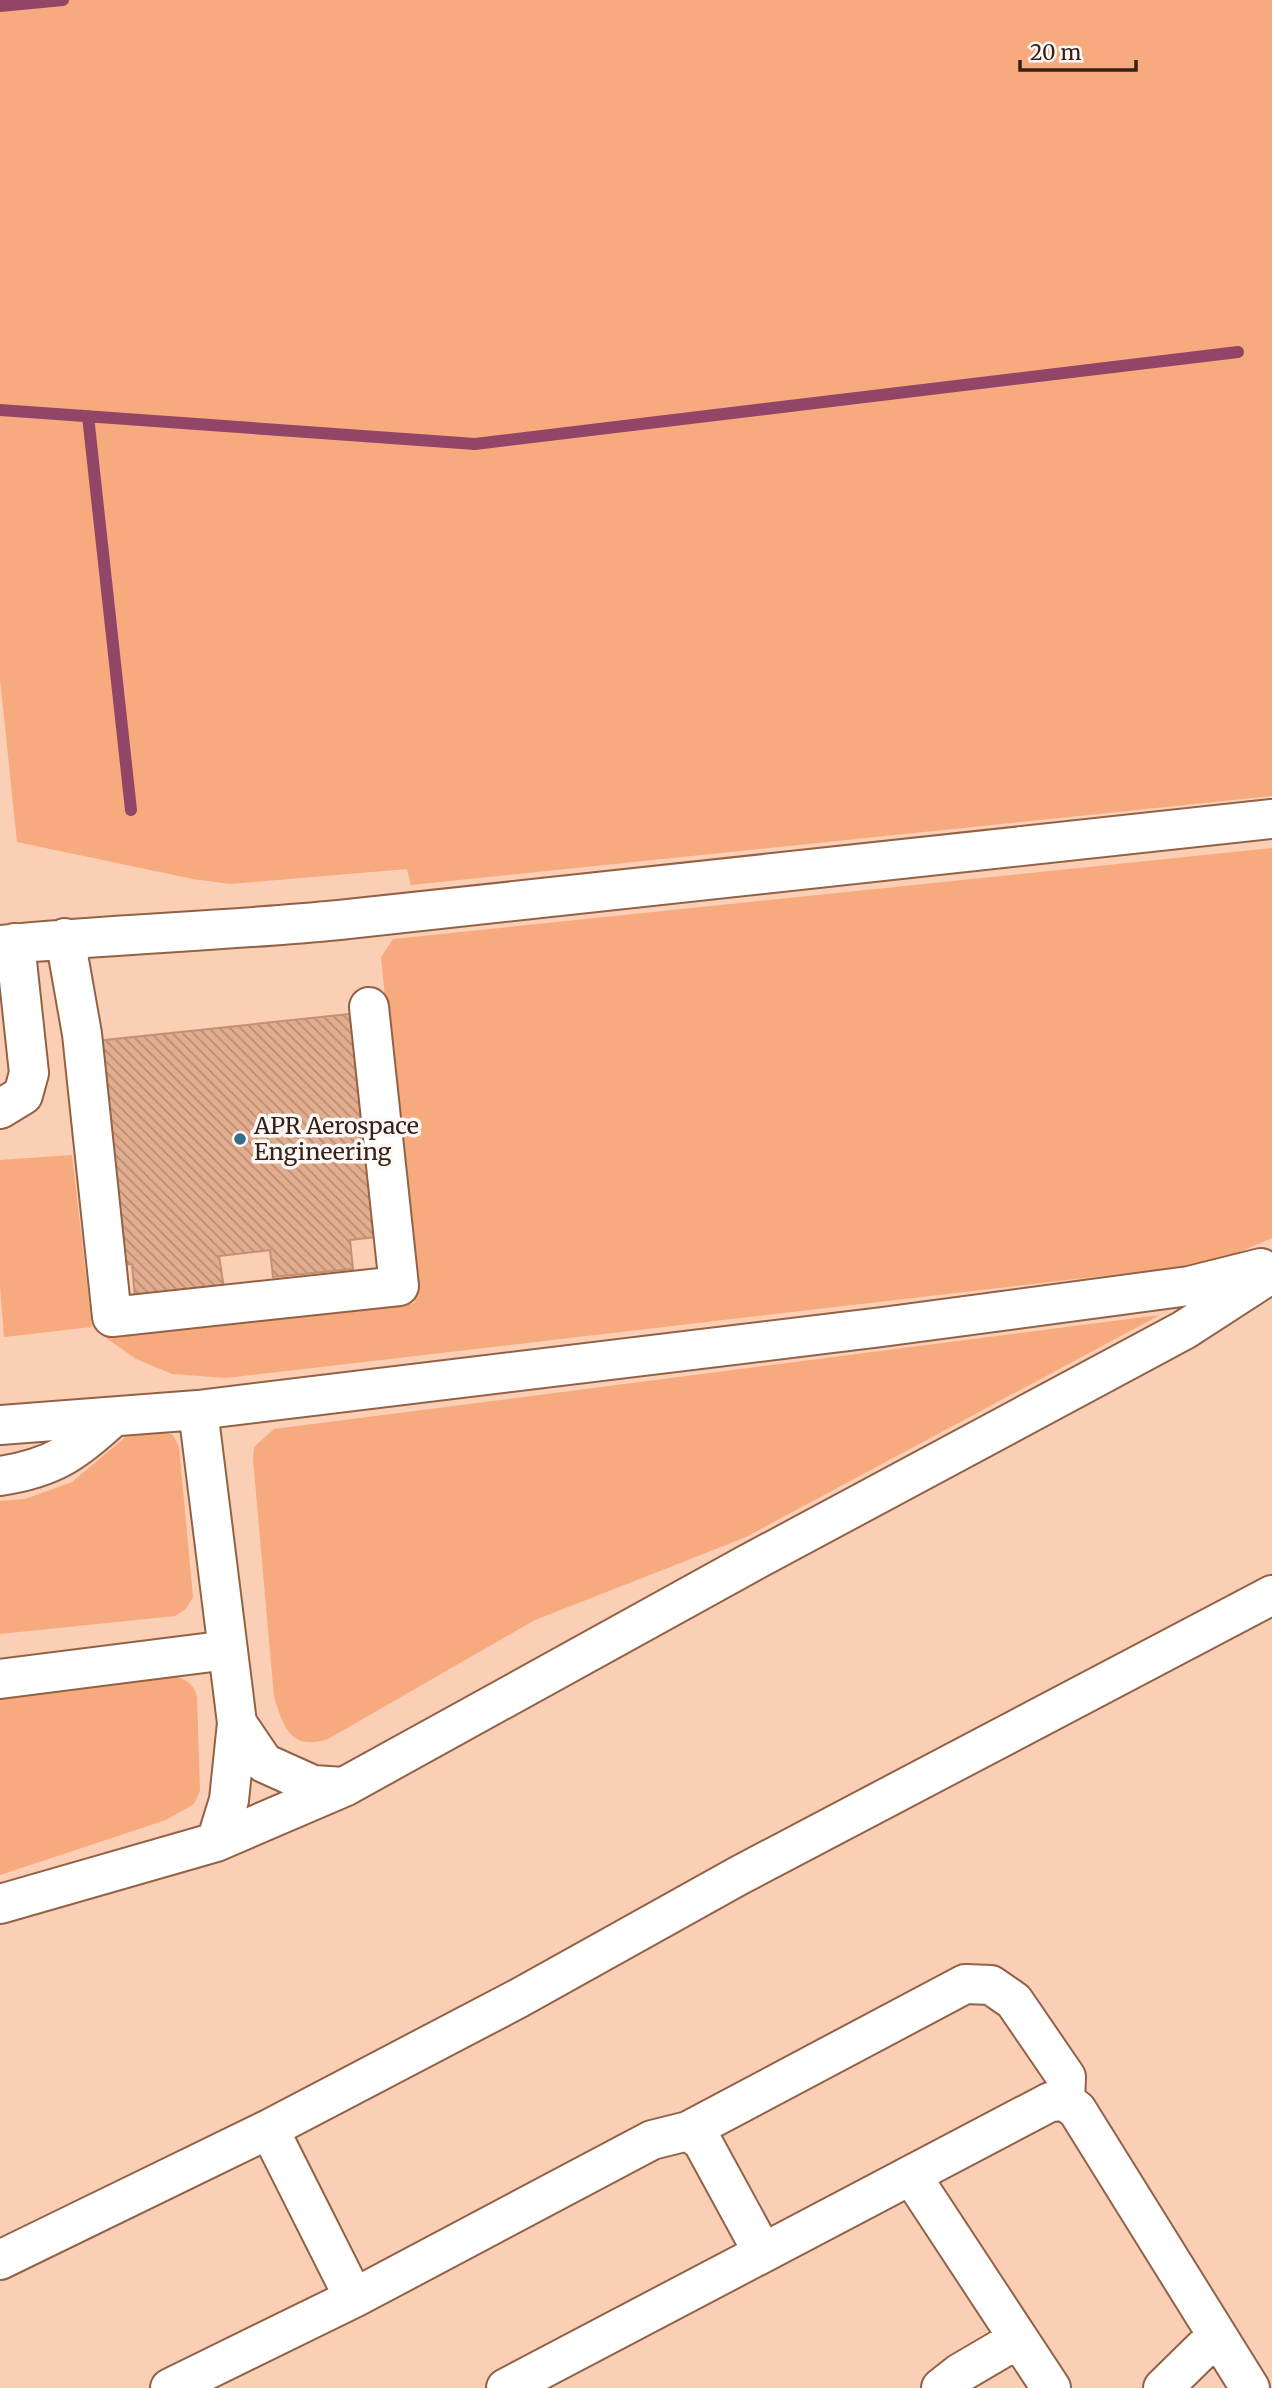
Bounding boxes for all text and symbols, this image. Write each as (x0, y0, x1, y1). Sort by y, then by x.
scale bar (1020, 28, 1136, 72)
text: 20 m (1030, 39, 1082, 66)
place label: APR Aerospace Engineering (253, 1111, 419, 1166)
marker: APR Aerospace Engineering (232, 1131, 248, 1147)

